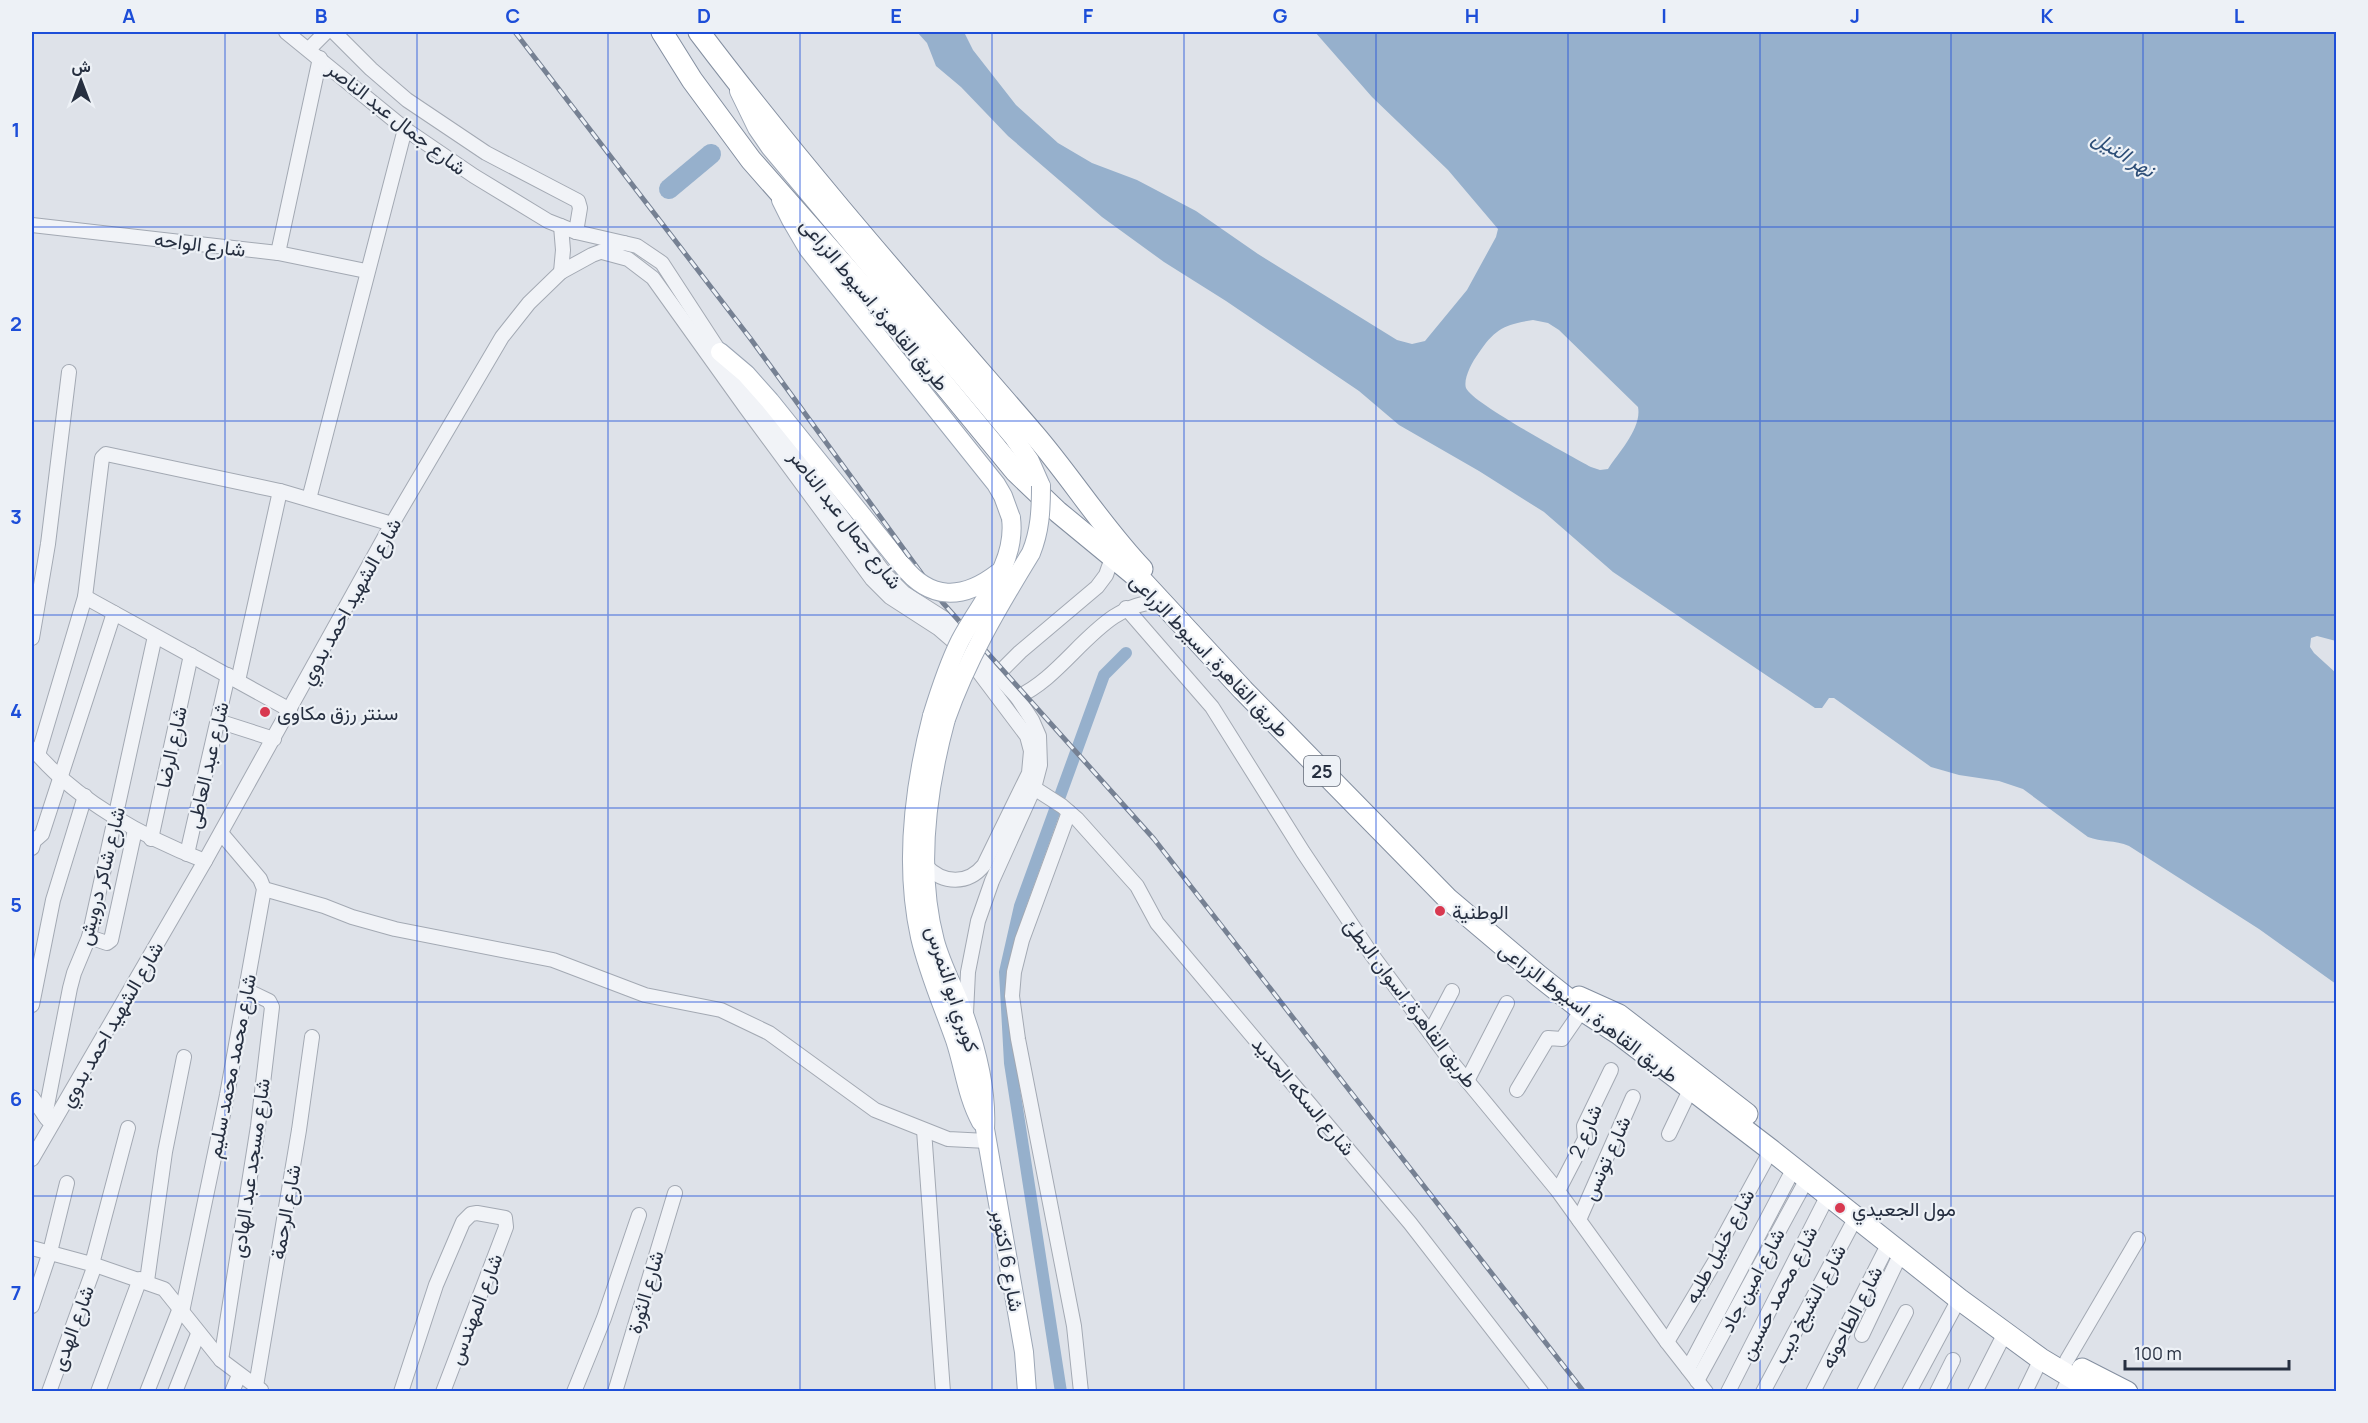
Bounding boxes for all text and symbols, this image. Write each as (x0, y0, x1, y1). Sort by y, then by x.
text: A (122, 2, 136, 29)
text: B (315, 2, 328, 29)
text: C (506, 2, 520, 29)
text: D (697, 2, 711, 29)
text: E (890, 2, 902, 29)
text: F (1083, 2, 1094, 29)
text: G (1273, 2, 1288, 29)
text: H (1465, 2, 1479, 29)
text: I (1661, 2, 1667, 29)
text: J (1850, 2, 1860, 29)
text: K (2041, 2, 2054, 29)
text: L (2234, 2, 2245, 29)
north arrow (51, 51, 111, 111)
street label: شارع جمال عبد الناصر (320, 54, 472, 182)
text: ش (71, 55, 91, 77)
text: 1 (12, 116, 20, 143)
water label: نهر النيل (2087, 123, 2162, 184)
street label: طريق القاهرة, اسيوط الزراعى (794, 212, 956, 396)
street label: شارع الواحه (153, 225, 247, 264)
text: 2 (10, 310, 22, 337)
street label: شارع جمال عبد الناصر (782, 443, 909, 595)
text: 3 (10, 503, 22, 530)
street label: شارع الشهيد احمد بدوي (293, 513, 411, 691)
street label: طريق القاهرة, اسيوط الزراعى (1124, 567, 1296, 743)
text: 4 (10, 697, 22, 724)
street label: شارع عبد العاطى (179, 699, 236, 831)
place label: سنتر رزق مكاوى (277, 699, 398, 726)
street label: شارع الرضا (149, 704, 194, 790)
marker: سنتر رزق مكاوى (258, 705, 272, 719)
road number: 25 (1304, 756, 1340, 786)
street label: شارع شاكر درويش (71, 804, 132, 948)
text: 5 (10, 891, 22, 918)
place label: الوطنية (1452, 898, 1509, 925)
marker: الوطنية (1433, 904, 1447, 918)
street label: طريق القاهرة, اسوان البطئ (1338, 913, 1484, 1093)
street label: كوبري ابو النمرس (916, 922, 986, 1057)
street label: طريق القاهرة, اسيوط الزراعى (1494, 935, 1684, 1089)
street label: شارع الشهيد احمد بدوي (53, 936, 173, 1114)
street label: شارع محمد محمد سليم (200, 972, 263, 1161)
street label: شارع السكه الحديد (1245, 1031, 1362, 1162)
street label: شارع مسجد عبد الهادى (224, 1076, 277, 1260)
text: 6 (10, 1085, 22, 1112)
street label: شارع 2 (1562, 1100, 1609, 1162)
street label: شارع تونس (1575, 1112, 1637, 1205)
street label: شارع الرحمة (263, 1162, 308, 1262)
street label: شارع خليل طلبه (1677, 1184, 1761, 1308)
place label: مول الجعيدي (1852, 1195, 1956, 1226)
marker: مول الجعيدي (1833, 1201, 1847, 1215)
street label: شارع 6 اكتوبر (985, 1206, 1030, 1314)
street label: شارع محمد حسين (1733, 1221, 1824, 1365)
street label: شارع امين جاد (1713, 1223, 1792, 1337)
street label: شارع الشيخ ديب (1766, 1239, 1853, 1369)
street label: شارع الثورة (620, 1247, 671, 1337)
street label: شارع المهندس (441, 1250, 510, 1369)
street label: شارع الطاحونه (1814, 1261, 1889, 1373)
text: 7 (11, 1279, 21, 1306)
street label: شارع الهدى (44, 1281, 101, 1375)
scale bar (2125, 1333, 2288, 1371)
text: 100 m (2134, 1341, 2182, 1365)

